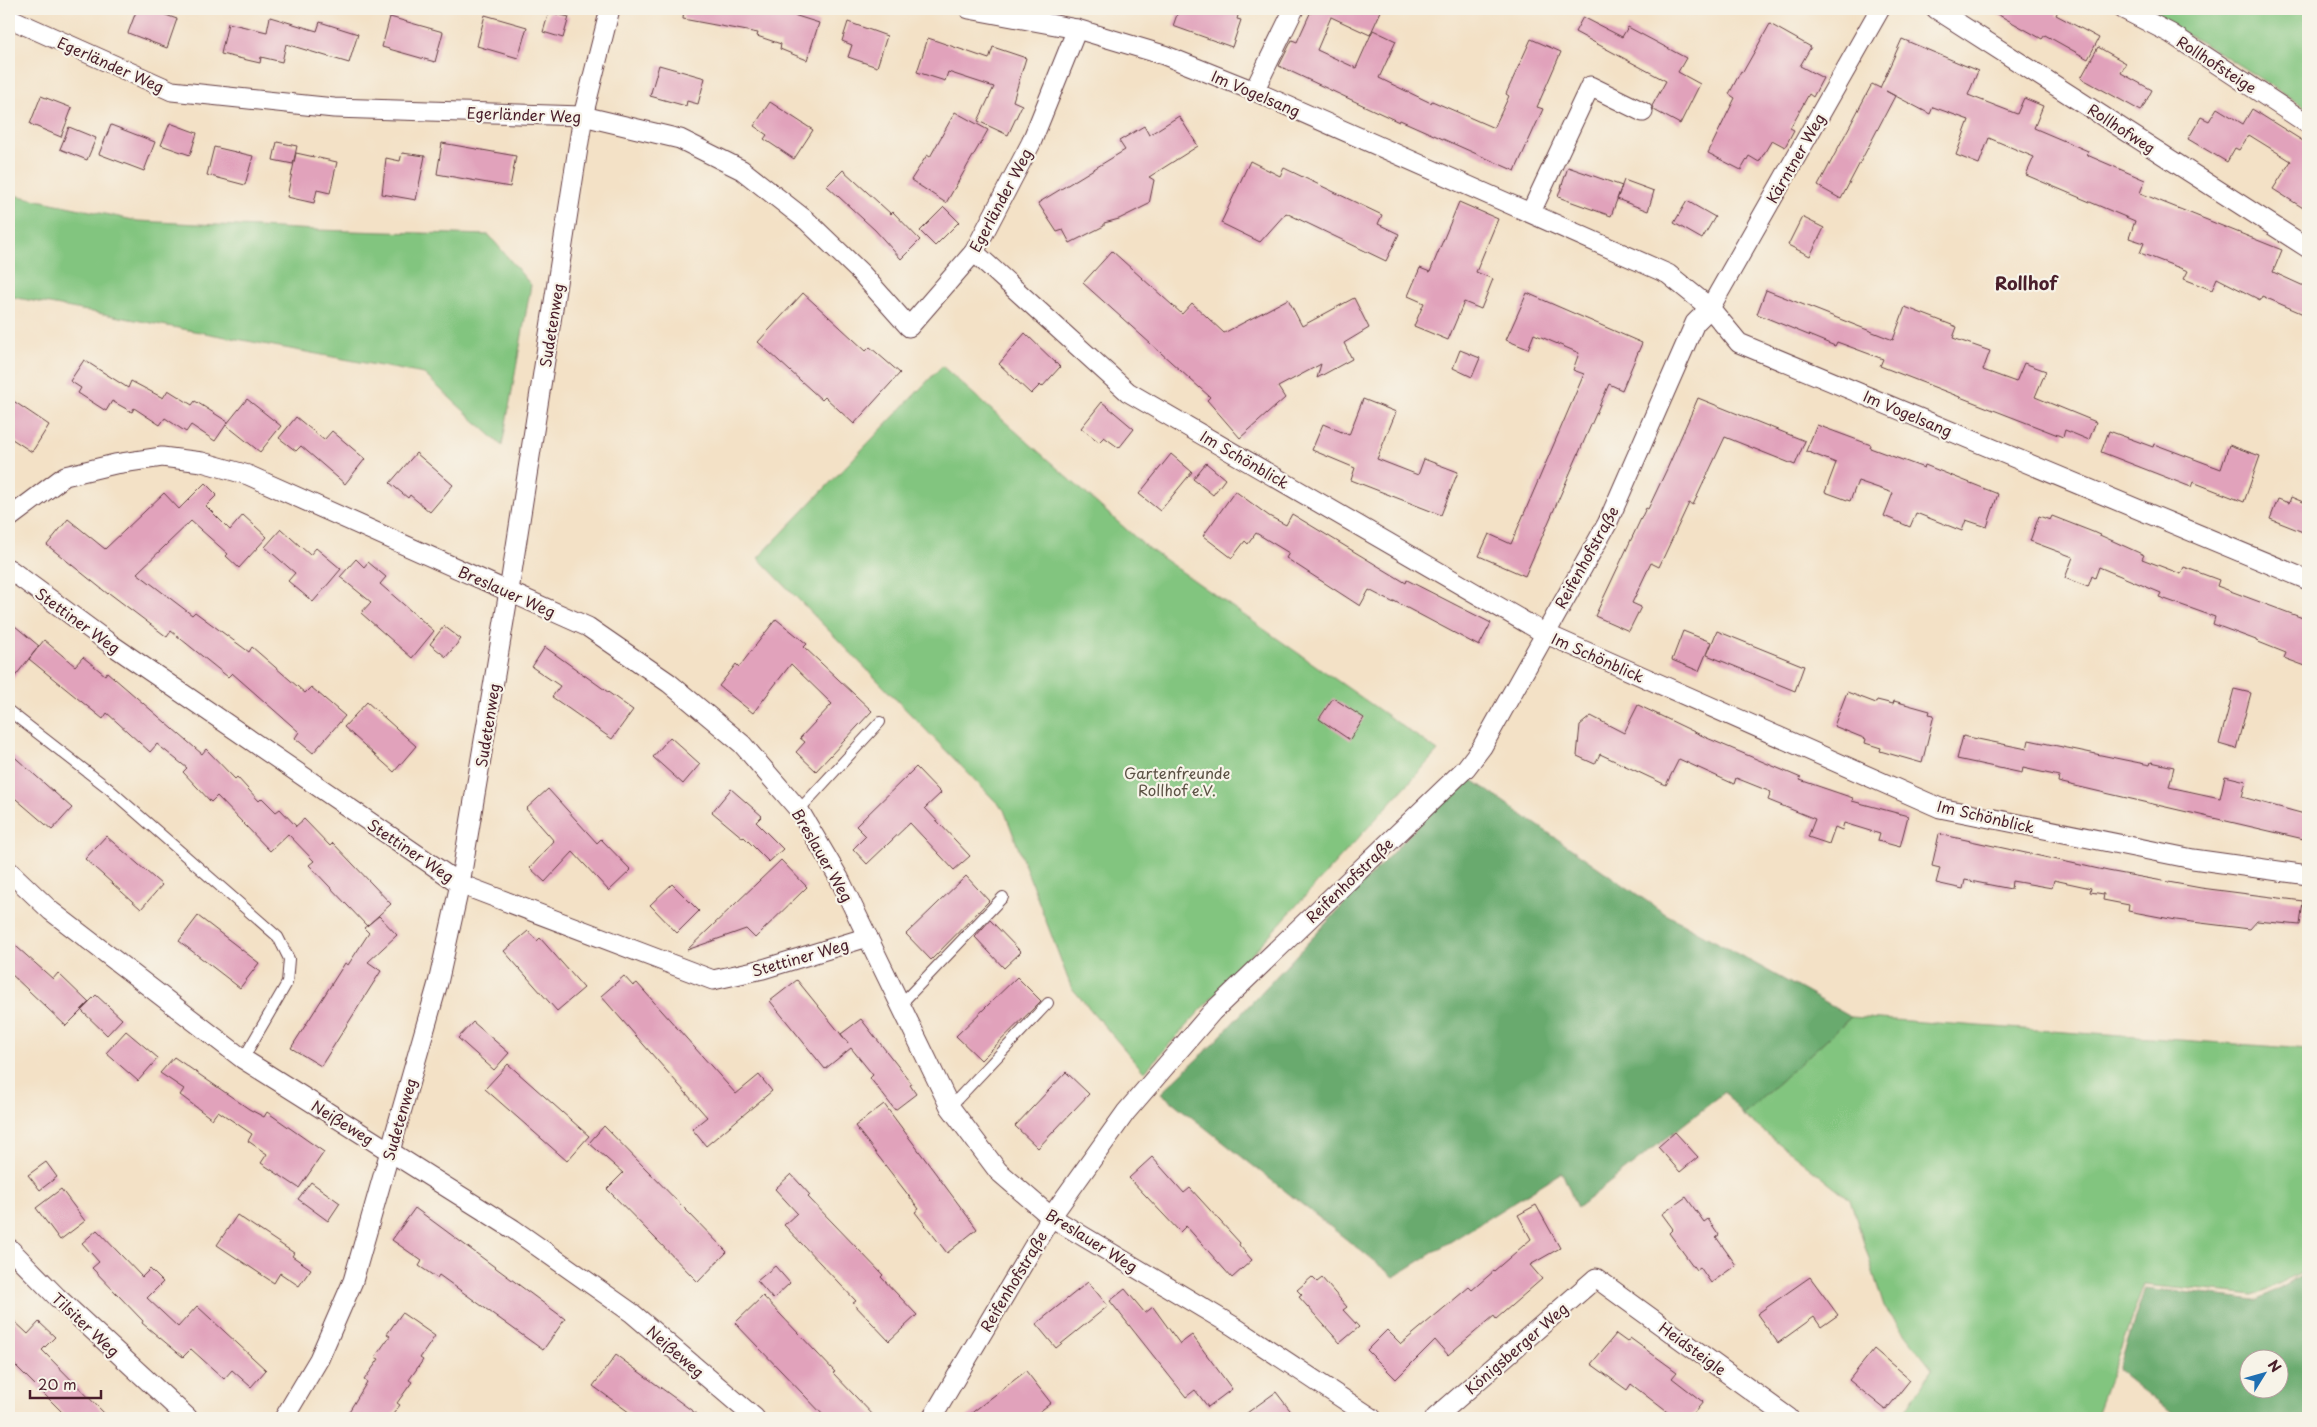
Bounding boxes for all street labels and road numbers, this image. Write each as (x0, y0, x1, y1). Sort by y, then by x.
street label: Egerländer Weg (54, 30, 168, 98)
street label: Rollhofsteige (2173, 30, 2261, 98)
street label: Im Vogelsang (1208, 64, 1304, 122)
street label: Rollhofweg (2084, 97, 2160, 159)
street label: Egerländer Weg (466, 101, 582, 127)
street label: Kärntner Weg (1760, 109, 1830, 207)
street label: Egerländer Weg (963, 144, 1037, 256)
street label: Sudetenweg (533, 281, 569, 369)
street label: Im Vogelsang (1860, 384, 1956, 442)
street label: Im Schönblick (1196, 424, 1294, 494)
street label: Reifenhofstraße (1548, 501, 1624, 613)
street label: Breslauer Weg (455, 559, 559, 623)
street label: Stettiner Weg (31, 581, 125, 659)
street label: Im Schönblick (1548, 626, 1648, 688)
street label: Sudetenweg (469, 681, 505, 769)
street label: Im Schönblick (1935, 794, 2037, 838)
street label: Breslauer Weg (787, 804, 859, 906)
street label: Stettiner Weg (363, 813, 459, 887)
street label: Reifenhofstraße (1300, 832, 1398, 928)
street label: Stettiner Weg (749, 932, 851, 982)
street label: Sudetenweg (376, 1075, 422, 1163)
street label: Neißeweg (307, 1094, 379, 1150)
street label: Breslauer Weg (1042, 1203, 1142, 1277)
street label: Reifenhofstraße (974, 1226, 1052, 1336)
street label: Tilsiter Weg (47, 1287, 125, 1361)
street label: Königsberger Weg (1459, 1297, 1573, 1399)
street label: Heidsteigle (1655, 1316, 1732, 1380)
street label: Neißeweg (642, 1319, 710, 1383)

